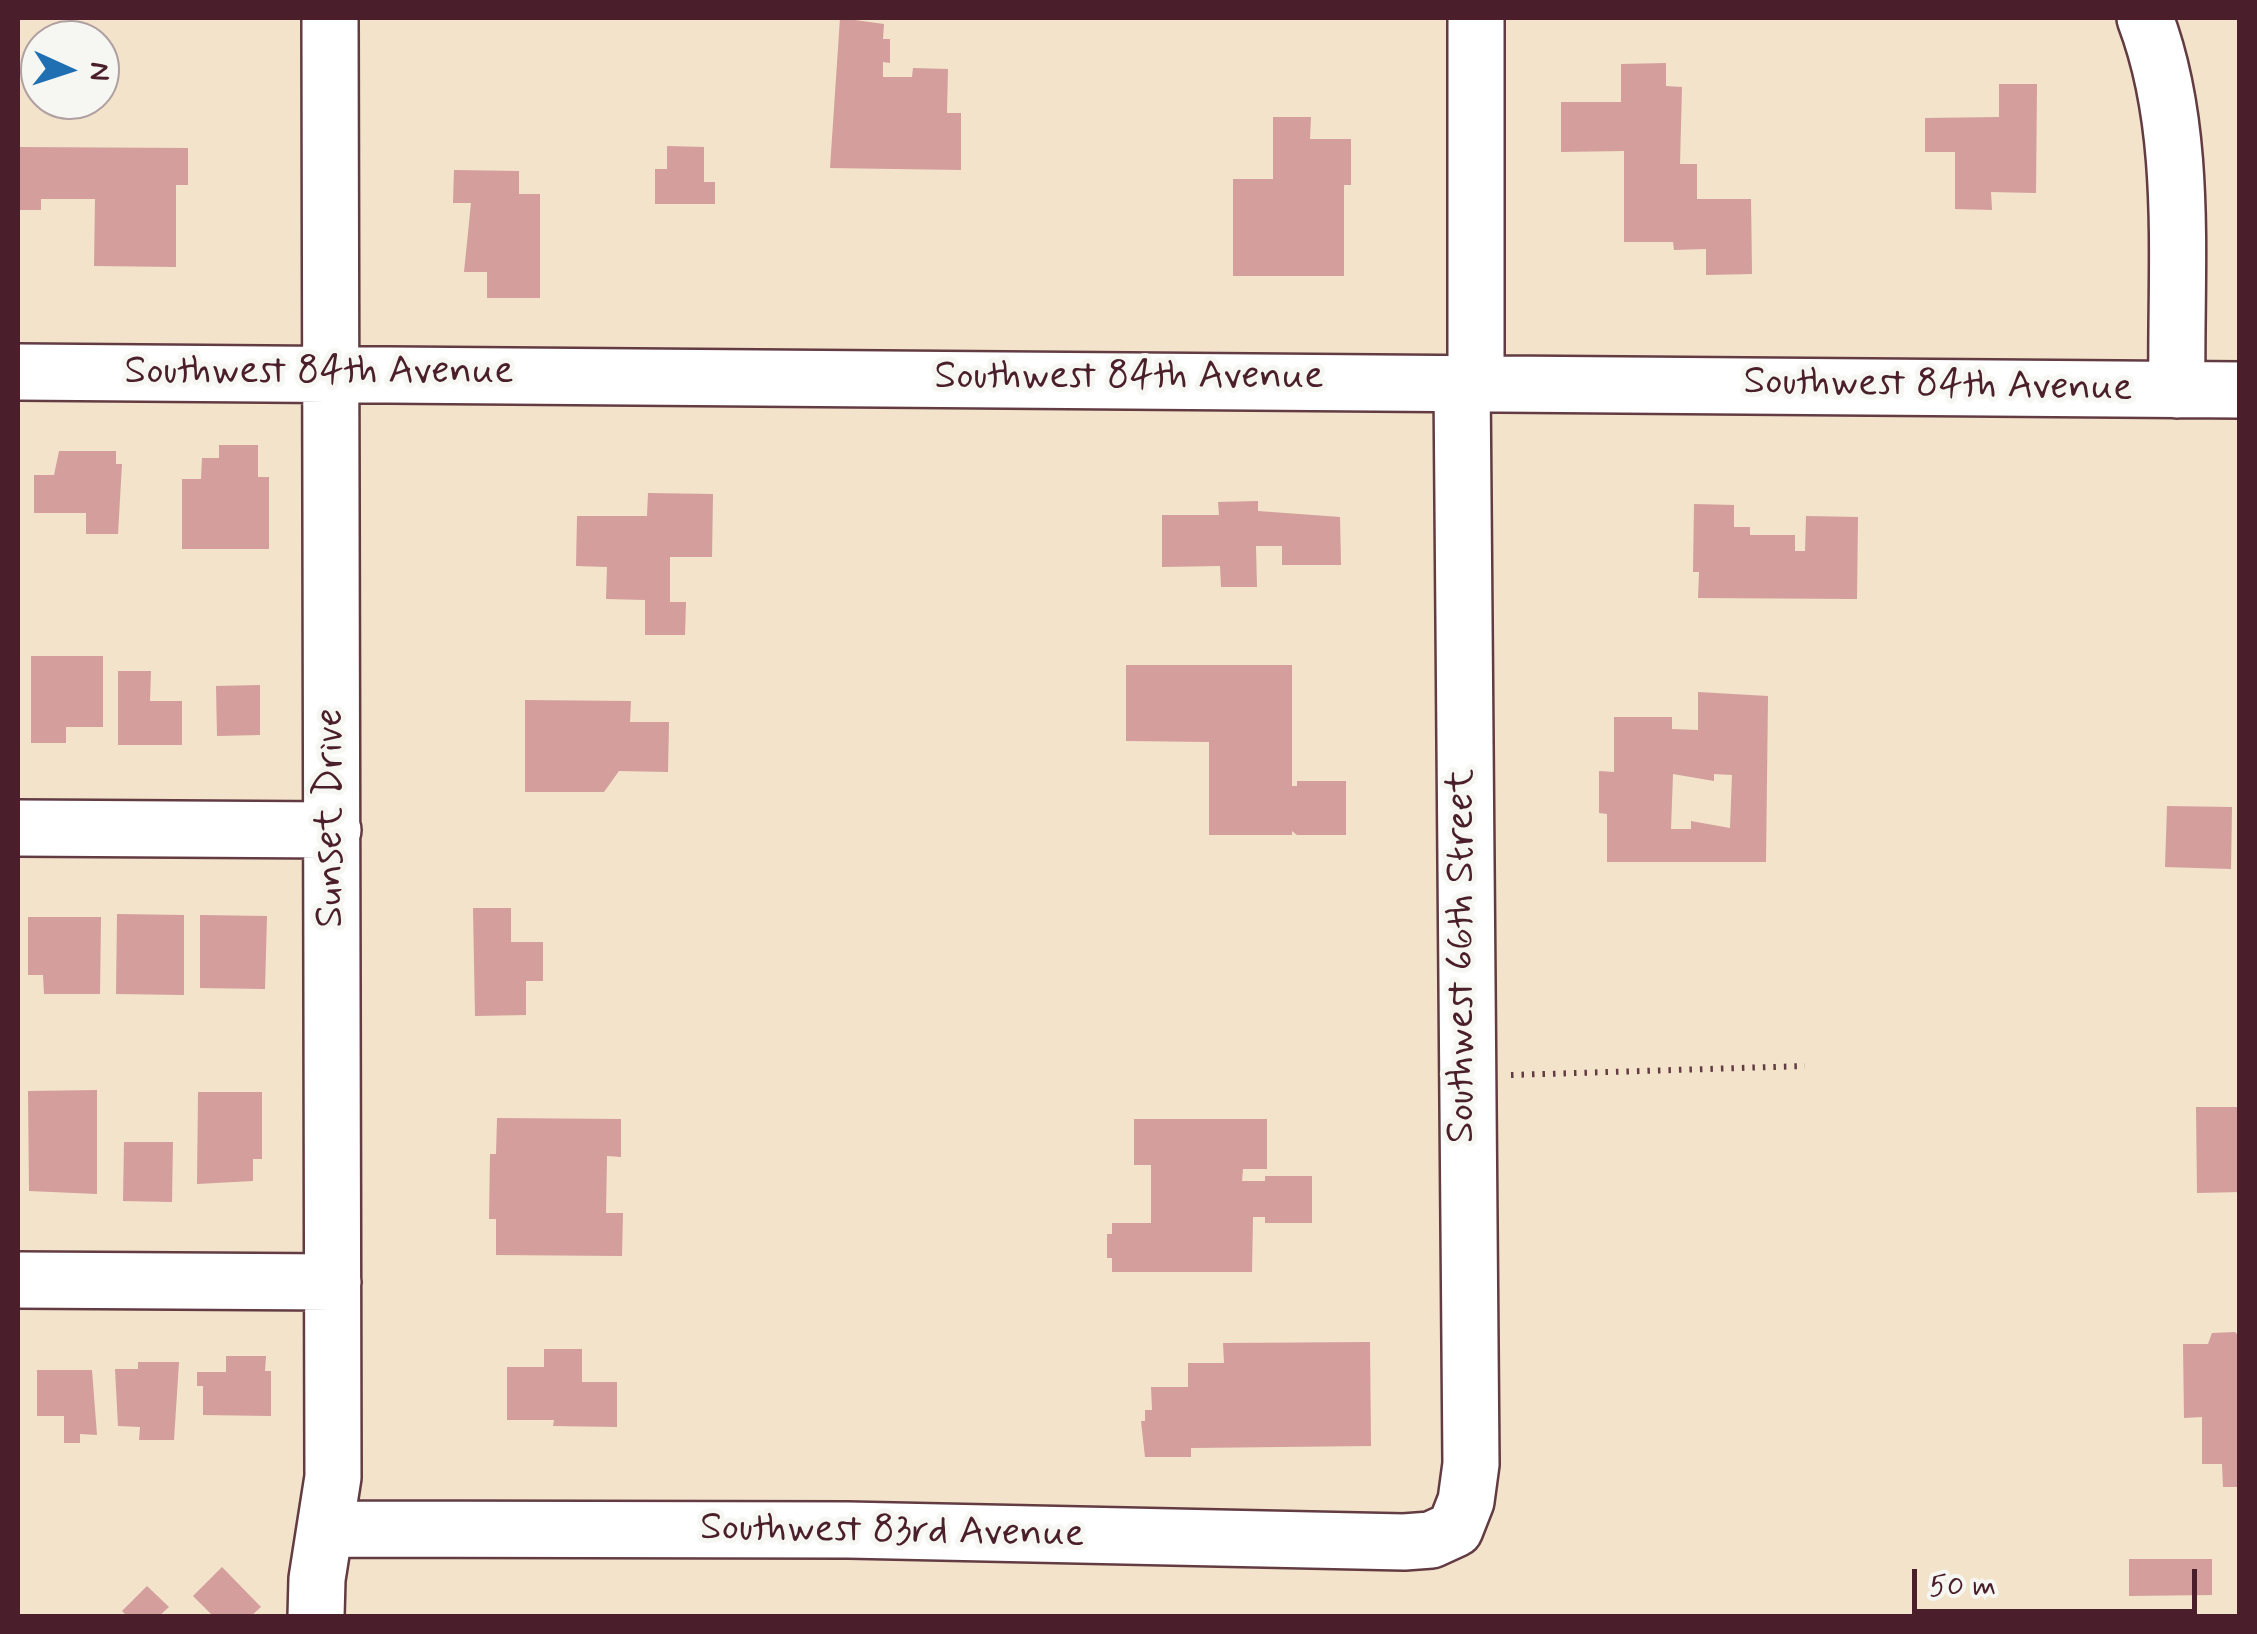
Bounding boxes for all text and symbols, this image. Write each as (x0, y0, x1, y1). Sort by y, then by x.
north arrow (20, 20, 120, 120)
text: N (79, 61, 117, 82)
street label: Southwest 84th Avenue (124, 350, 514, 398)
street label: Southwest 84th Avenue (934, 355, 1324, 403)
street label: Southwest 84th Avenue (1743, 360, 2133, 414)
street label: Sunset Drive (309, 708, 357, 928)
street label: Southwest 66th Street (1440, 769, 1488, 1143)
street label: Southwest 83rd Avenue (699, 1506, 1085, 1560)
scale bar (1917, 1549, 2202, 1611)
text: 50 m (1929, 1567, 1996, 1606)

